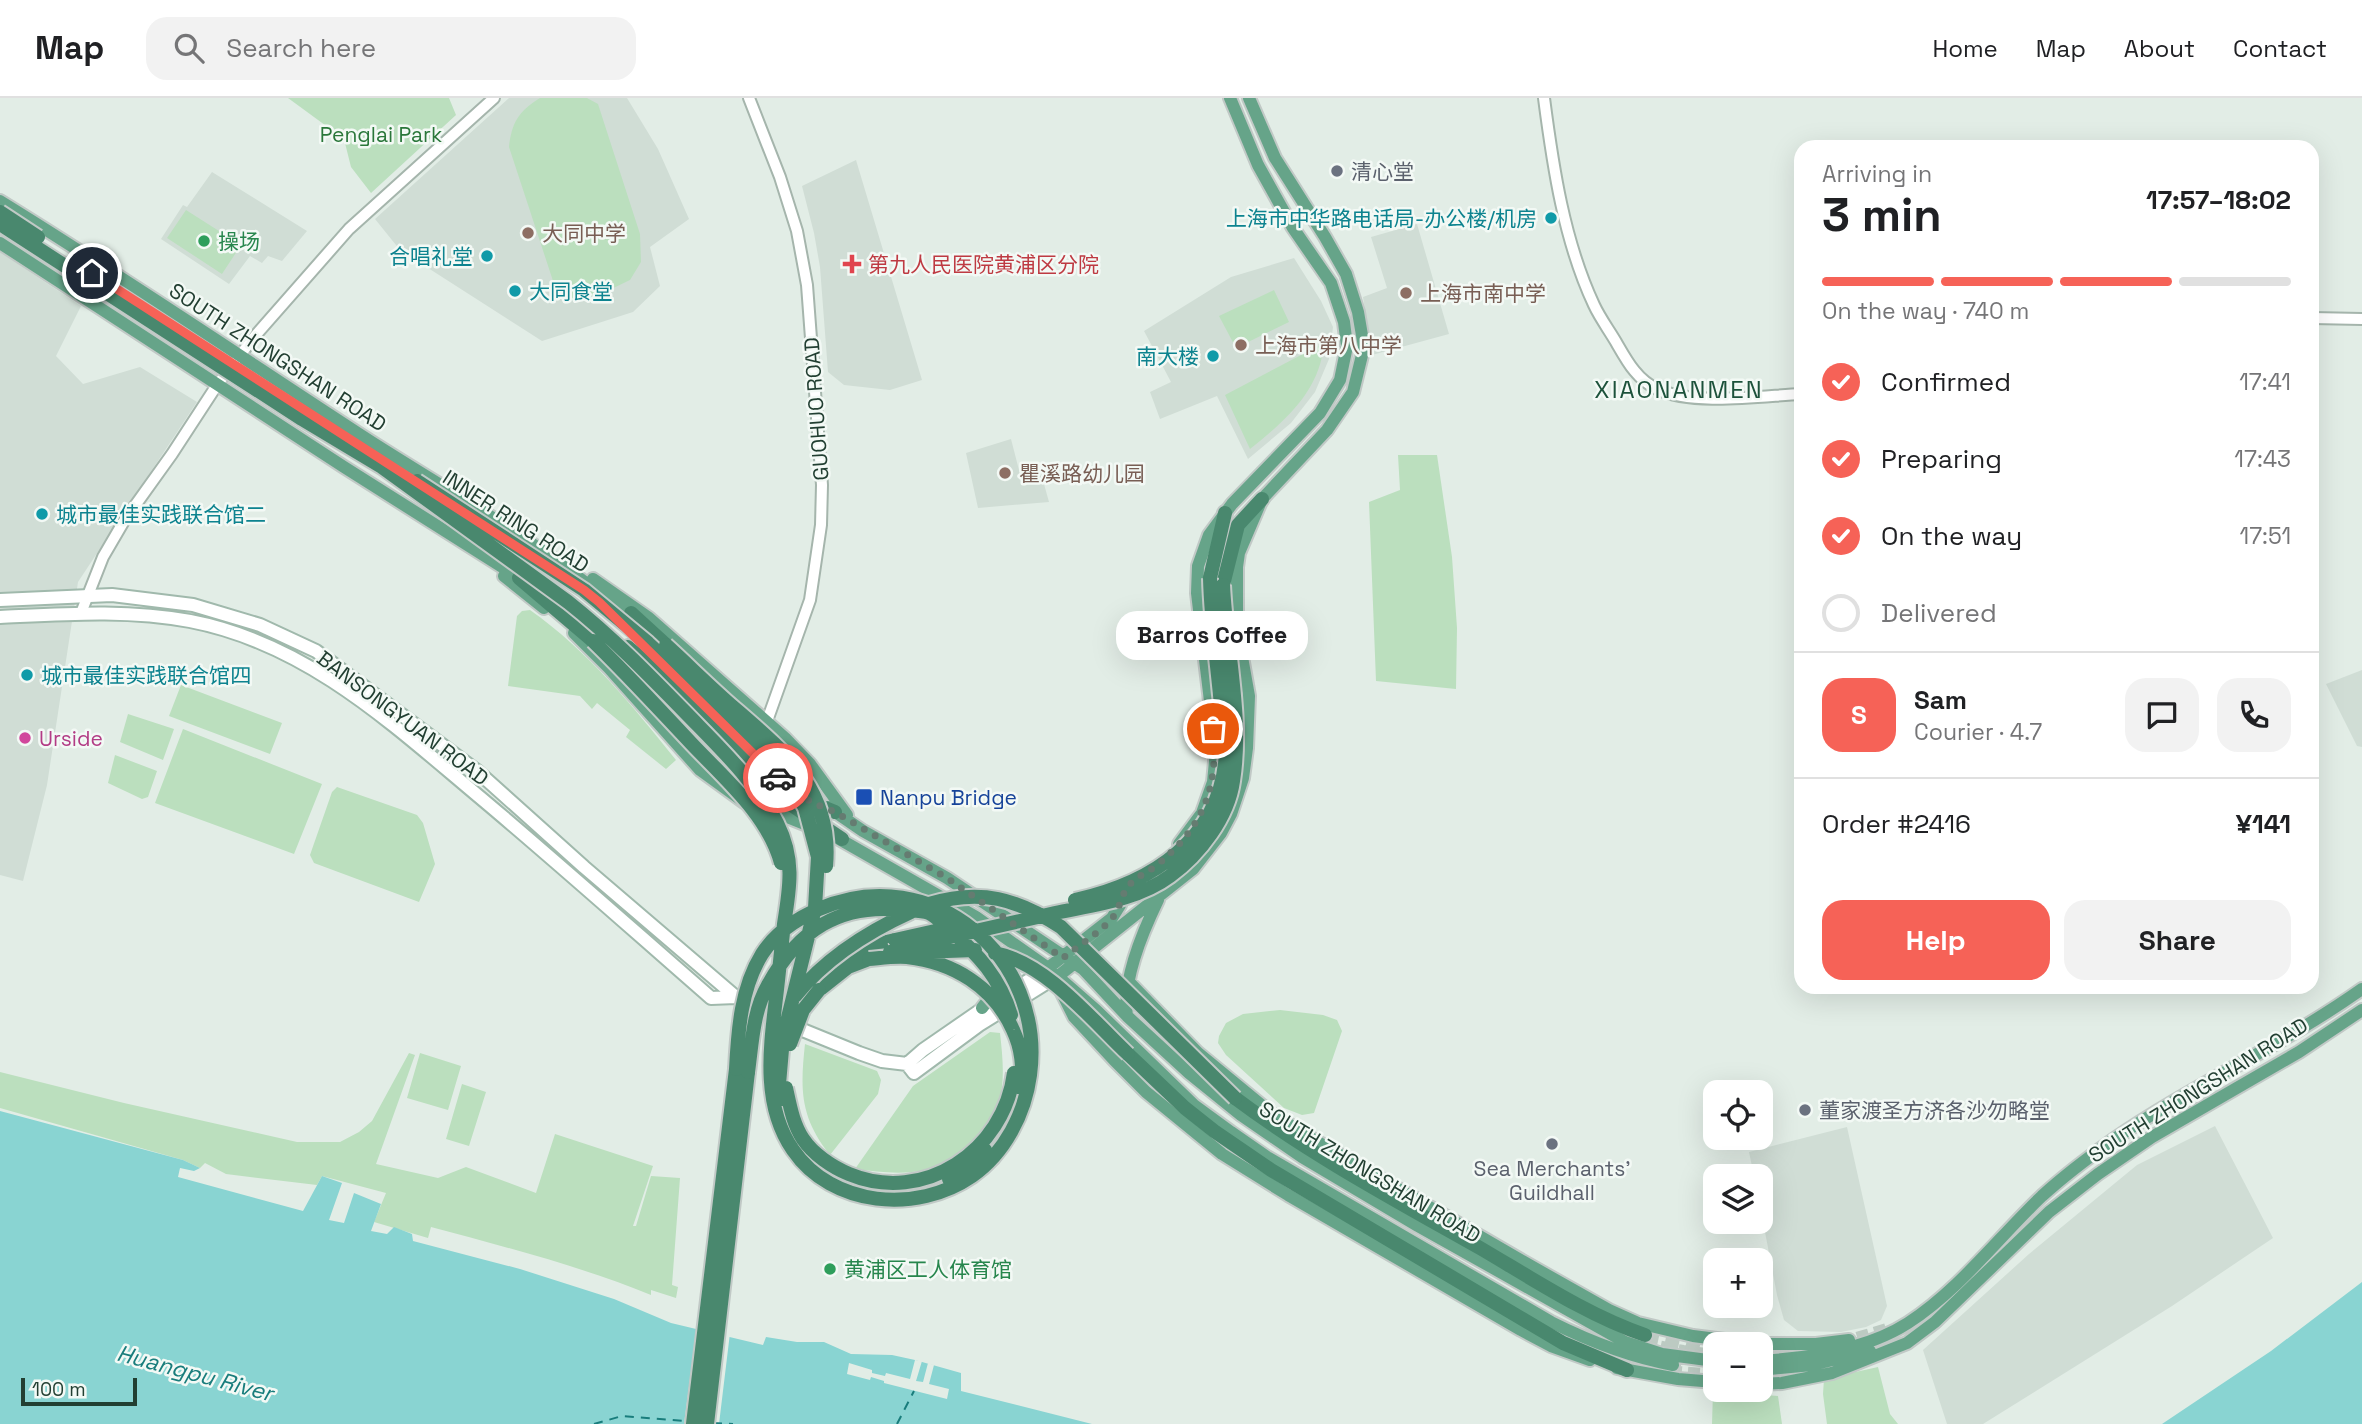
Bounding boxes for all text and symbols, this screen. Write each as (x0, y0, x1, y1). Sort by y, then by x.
search box (146, 17, 636, 80)
text: Map (35, 27, 104, 69)
icon: search (170, 29, 208, 67)
text: Search here (226, 31, 376, 65)
text: Home (1932, 33, 1998, 64)
text: Map (2036, 33, 2086, 64)
text: About (2124, 33, 2195, 64)
text: Contact (2233, 33, 2327, 64)
park label: Penglai Park (320, 121, 442, 148)
place label: 清心堂 (1351, 158, 1414, 185)
text: Arriving in (1822, 159, 1932, 189)
marker: 清心堂 (1329, 163, 1345, 179)
text: 17:57–18:02 (2146, 183, 2291, 217)
text: 3 min (1822, 186, 1942, 244)
place label: 上海市中华路电话局-办公楼/机房 (1226, 205, 1537, 232)
marker: 上海市中华路电话局-办公楼/机房 (1543, 210, 1559, 226)
place label: 大同中学 (542, 220, 626, 247)
marker: 大同中学 (520, 225, 536, 241)
place label: 操场 (218, 228, 260, 255)
marker: 操场 (196, 233, 212, 249)
pin (62, 243, 122, 303)
place label: 合唱礼堂 (389, 243, 473, 270)
marker: 合唱礼堂 (479, 248, 495, 264)
place label: 第九人民医院黄浦区分院 (868, 251, 1099, 278)
icon: home (73, 254, 111, 292)
marker: 第九人民医院黄浦区分院 (842, 254, 862, 274)
street label: SOUTH ZHONGSHAN ROAD (164, 277, 392, 437)
place label: 大同食堂 (529, 278, 613, 305)
place label: 上海市南中学 (1420, 280, 1546, 307)
marker: 大同食堂 (507, 283, 523, 299)
marker: 上海市南中学 (1398, 285, 1414, 301)
text: On the way · 740 m (1822, 296, 2029, 326)
place label: 上海市第八中学 (1255, 332, 1402, 359)
street label: GUOHUO ROAD (798, 337, 834, 481)
marker: 上海市第八中学 (1233, 337, 1249, 353)
place label: 南大楼 (1136, 343, 1199, 370)
marker: 南大楼 (1205, 348, 1221, 364)
icon: check (1822, 363, 1860, 401)
text: Confirmed (1881, 365, 2011, 399)
text: 17:41 (2239, 367, 2291, 397)
district label: XIAONANMEN (1594, 374, 1764, 405)
icon: check (1822, 440, 1860, 478)
text: Preparing (1881, 442, 2002, 476)
text: 17:43 (2234, 444, 2291, 474)
place label: 瞿溪路幼儿园 (1019, 460, 1145, 487)
street label: INNER RING ROAD (438, 464, 594, 578)
marker: 瞿溪路幼儿园 (997, 465, 1013, 481)
place label: 城市最佳实践联合馆二 (56, 501, 266, 528)
marker: 城市最佳实践联合馆二 (34, 506, 50, 522)
icon: check (1822, 517, 1860, 555)
text: On the way (1881, 519, 2022, 553)
text: 17:51 (2240, 521, 2291, 551)
text: Delivered (1881, 596, 1997, 630)
callout: Barros Coffee (1117, 610, 1309, 659)
text: Barros Coffee (1137, 620, 1287, 650)
street label: BANSONGYUAN ROAD (312, 645, 494, 791)
place label: 城市最佳实践联合馆四 (41, 662, 251, 689)
marker: 城市最佳实践联合馆四 (19, 667, 35, 683)
button: chat (2125, 678, 2199, 752)
button: phone (2217, 678, 2291, 752)
text: Sam (1914, 683, 1967, 717)
text: S (1851, 698, 1867, 732)
pin (1183, 699, 1243, 759)
icon: bag (1194, 710, 1232, 748)
text: Courier · 4.7 (1914, 717, 2042, 747)
place label: Urside (39, 725, 103, 752)
marker: Urside (17, 730, 33, 746)
courier (743, 743, 813, 813)
icon: car (759, 759, 797, 797)
place label: Nanpu Bridge (880, 784, 1017, 811)
marker: Nanpu Bridge (854, 787, 874, 807)
text: Order #2416 (1822, 807, 1971, 841)
text: ¥141 (2236, 807, 2291, 841)
button: Help (1822, 900, 2050, 980)
button: Share (2064, 900, 2291, 980)
street label: SOUTH ZHONGSHAN ROAD (2083, 1011, 2313, 1169)
map controls (1703, 1080, 1773, 1402)
button: locate (1703, 1080, 1773, 1150)
street label: SOUTH ZHONGSHAN ROAD (1254, 1095, 1486, 1249)
place label: 董家渡圣方济各沙勿略堂 (1819, 1097, 2050, 1124)
marker: 董家渡圣方济各沙勿略堂 (1797, 1102, 1813, 1118)
marker: Sea Merchants' Guildhall (1544, 1136, 1560, 1152)
place label: Sea Merchants' Guildhall (1474, 1155, 1630, 1206)
button: layers (1703, 1164, 1773, 1234)
button: + (1703, 1248, 1773, 1318)
place label: 黄浦区工人体育馆 (844, 1256, 1012, 1283)
marker: 黄浦区工人体育馆 (822, 1261, 838, 1277)
button: − (1703, 1332, 1773, 1402)
water label: Huangpu River (114, 1338, 279, 1409)
scale bar (21, 1375, 136, 1407)
text: 100 m (32, 1377, 86, 1402)

